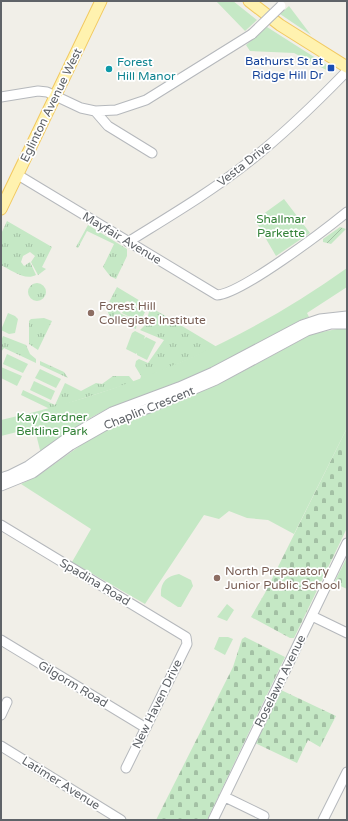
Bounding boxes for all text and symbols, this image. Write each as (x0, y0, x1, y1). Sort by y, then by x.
street label: Eglinton Avenue West (17, 45, 85, 164)
place label: Bathurst St at Ridge Hill Dr (245, 54, 323, 82)
place label: Forest Hill Manor (117, 55, 176, 83)
marker: Bathurst St at Ridge Hill Dr (326, 63, 336, 73)
marker: Forest Hill Manor (104, 64, 114, 74)
street label: Vesta Drive (214, 139, 274, 189)
street label: Mayfair Avenue (80, 209, 164, 267)
park label: Shallmar Parkette (256, 212, 306, 240)
place label: Forest Hill Collegiate Institute (99, 299, 206, 327)
marker: Forest Hill Collegiate Institute (86, 308, 96, 318)
street label: Chaplin Crescent (102, 383, 197, 433)
park label: Kay Gardner Beltline Park (16, 410, 88, 438)
street label: Spadina Road (57, 556, 133, 608)
place label: North Preparatory Junior Public School (225, 564, 340, 592)
marker: North Preparatory Junior Public School (212, 573, 222, 583)
street label: Roselawn Avenue (252, 632, 308, 729)
street label: New Haven Drive (129, 657, 185, 751)
street label: Gilgorm Road (36, 658, 110, 710)
street label: Latimer Avenue (19, 753, 103, 813)

